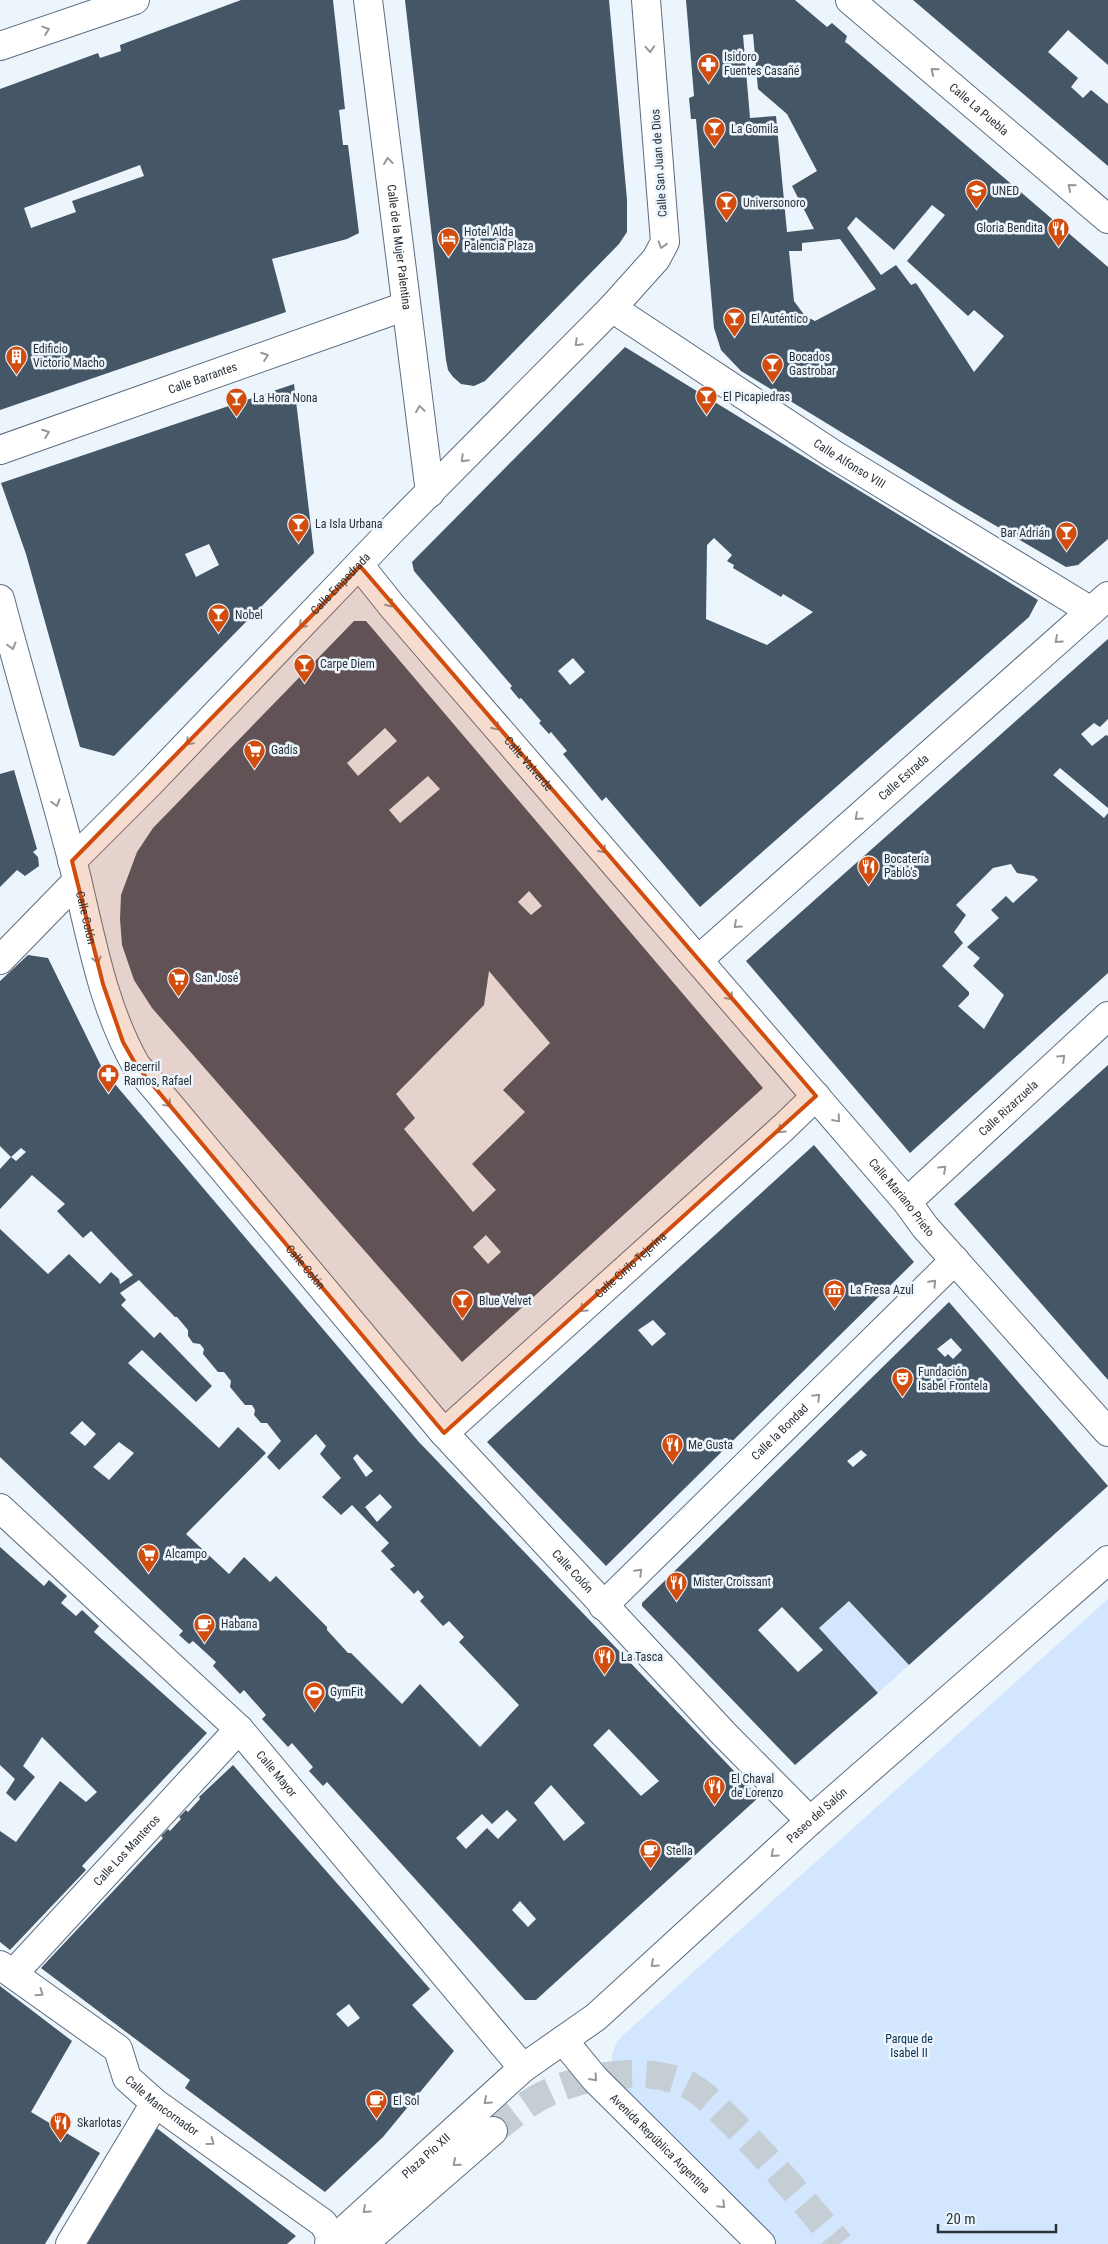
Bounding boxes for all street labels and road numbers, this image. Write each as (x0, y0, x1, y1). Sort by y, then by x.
street label: Calle La Puebla (946, 80, 1011, 139)
street label: Calle San Juan de Dios (648, 108, 670, 218)
street label: Calle de la Mujer Palentina (384, 184, 414, 311)
street label: Calle Barrantes (166, 359, 239, 397)
street label: Calle Alfonso VIII (811, 436, 888, 491)
street label: Calle Empedrada (308, 550, 373, 617)
street label: Calle Valverde (501, 734, 556, 794)
street label: Calle Estrada (876, 751, 932, 803)
street label: Calle Colón (73, 890, 99, 946)
street label: Calle Rizarzuela (976, 1077, 1041, 1139)
street label: Calle Mariano Prieto (866, 1156, 937, 1239)
street label: Calle Cirilo Tejerina (592, 1229, 669, 1301)
street label: Calle Colón (283, 1242, 328, 1293)
street label: Calle la Bondad (749, 1401, 811, 1463)
street label: Calle Colón (549, 1547, 596, 1596)
street label: Calle Mayor (253, 1748, 300, 1800)
street label: Paseo del Salón (784, 1785, 850, 1846)
street label: Calle Los Manteros (91, 1812, 163, 1889)
street label: Calle Mancornador (122, 2073, 202, 2139)
street label: Avenida República Argentina (607, 2091, 713, 2196)
street label: Plaza Pío XII (399, 2131, 453, 2181)

